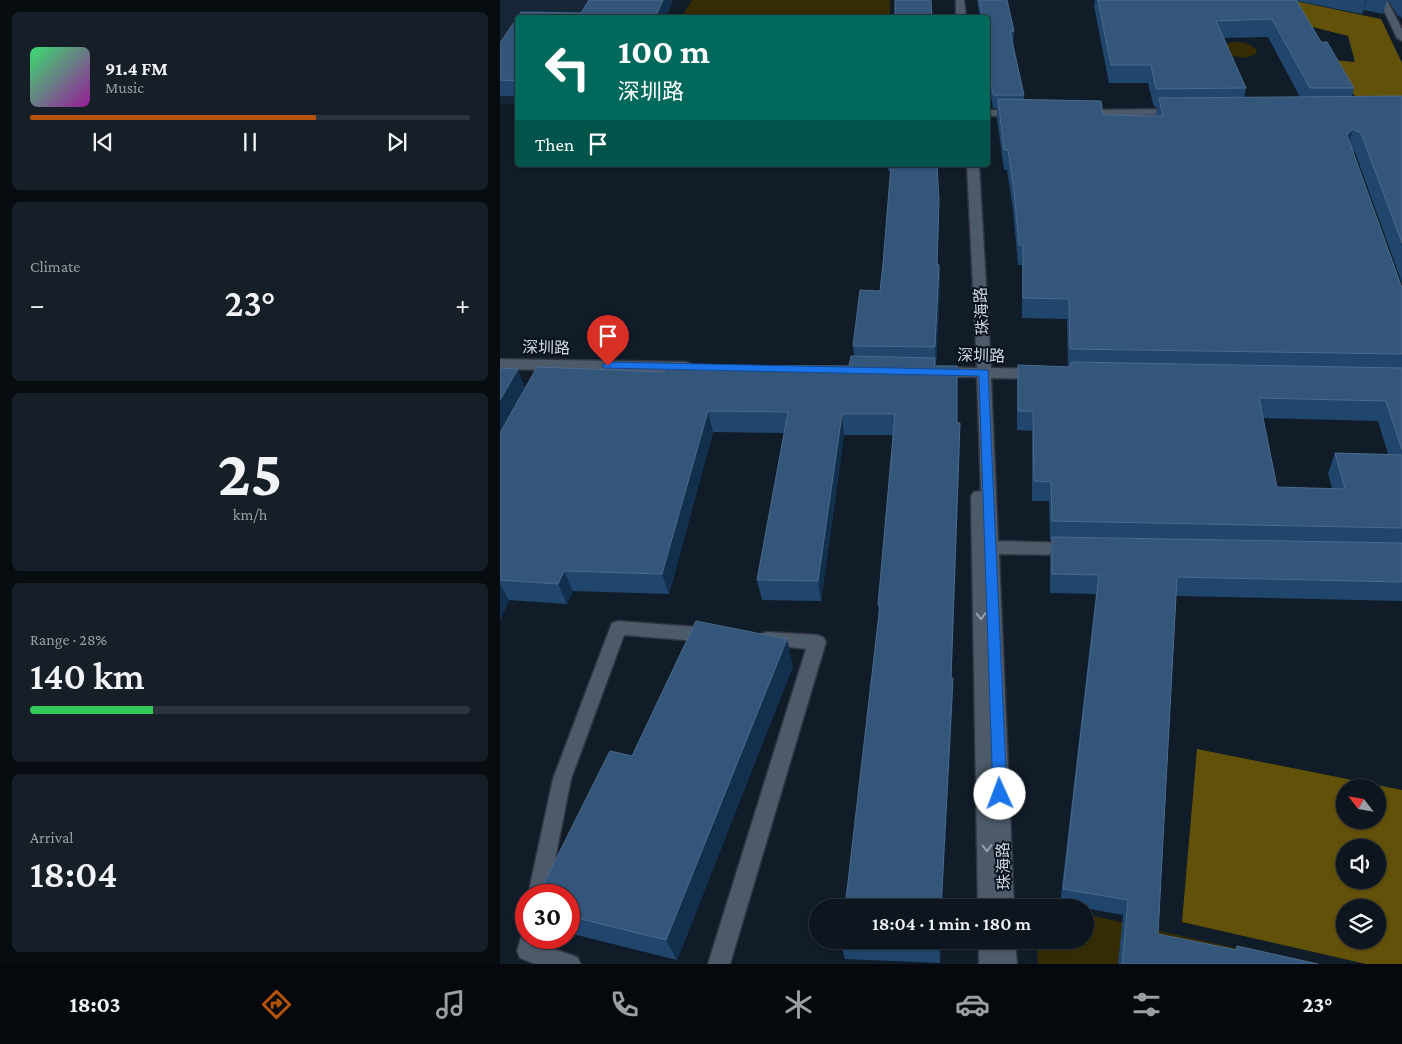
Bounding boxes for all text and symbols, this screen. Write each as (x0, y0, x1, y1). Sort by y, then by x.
text: 100 m (618, 32, 710, 71)
icon: left (535, 35, 600, 100)
text: 91.4 FM (105, 58, 168, 79)
text: Music (105, 79, 144, 96)
text: 深圳路 (618, 79, 684, 104)
icon: previous (89, 128, 117, 156)
icon: pause (236, 128, 264, 156)
icon: next (383, 128, 411, 156)
icon: arrive (584, 130, 612, 158)
text: Then (535, 134, 574, 155)
text: Climate (30, 258, 80, 275)
text: 23° (225, 282, 275, 324)
street label: 珠海路 (972, 287, 991, 335)
text: − (30, 289, 45, 320)
text: + (455, 289, 470, 320)
pin (587, 315, 629, 366)
icon: arrive (594, 322, 622, 350)
street label: 深圳路 (522, 339, 570, 356)
street label: 深圳路 (957, 347, 1005, 364)
text: 25 (218, 437, 283, 509)
text: km/h (233, 506, 267, 523)
one-way arrow (976, 612, 987, 620)
text: Range · 28% (30, 631, 107, 648)
text: 140 km (30, 655, 145, 697)
position arrow (973, 767, 1025, 819)
north arrow (1336, 779, 1386, 829)
map controls (1336, 779, 1386, 949)
text: Arrival (30, 829, 74, 846)
button: sound (1336, 839, 1386, 889)
street label: 珠海路 (994, 842, 1013, 890)
one-way arrow (982, 845, 992, 853)
text: 18:04 (30, 853, 118, 895)
speed limit sign: 30 (515, 884, 580, 949)
button: layers (1336, 899, 1386, 949)
text: 18:04 · 1 min · 180 m (872, 913, 1031, 934)
icon: directions (259, 987, 294, 1022)
icon: music (433, 987, 468, 1022)
icon: phone (607, 987, 642, 1022)
icon: climate (781, 987, 816, 1022)
icon: car (955, 987, 990, 1022)
icon: filters (1129, 987, 1164, 1022)
text: 18:03 (69, 992, 120, 1017)
text: 23° (1302, 992, 1333, 1017)

